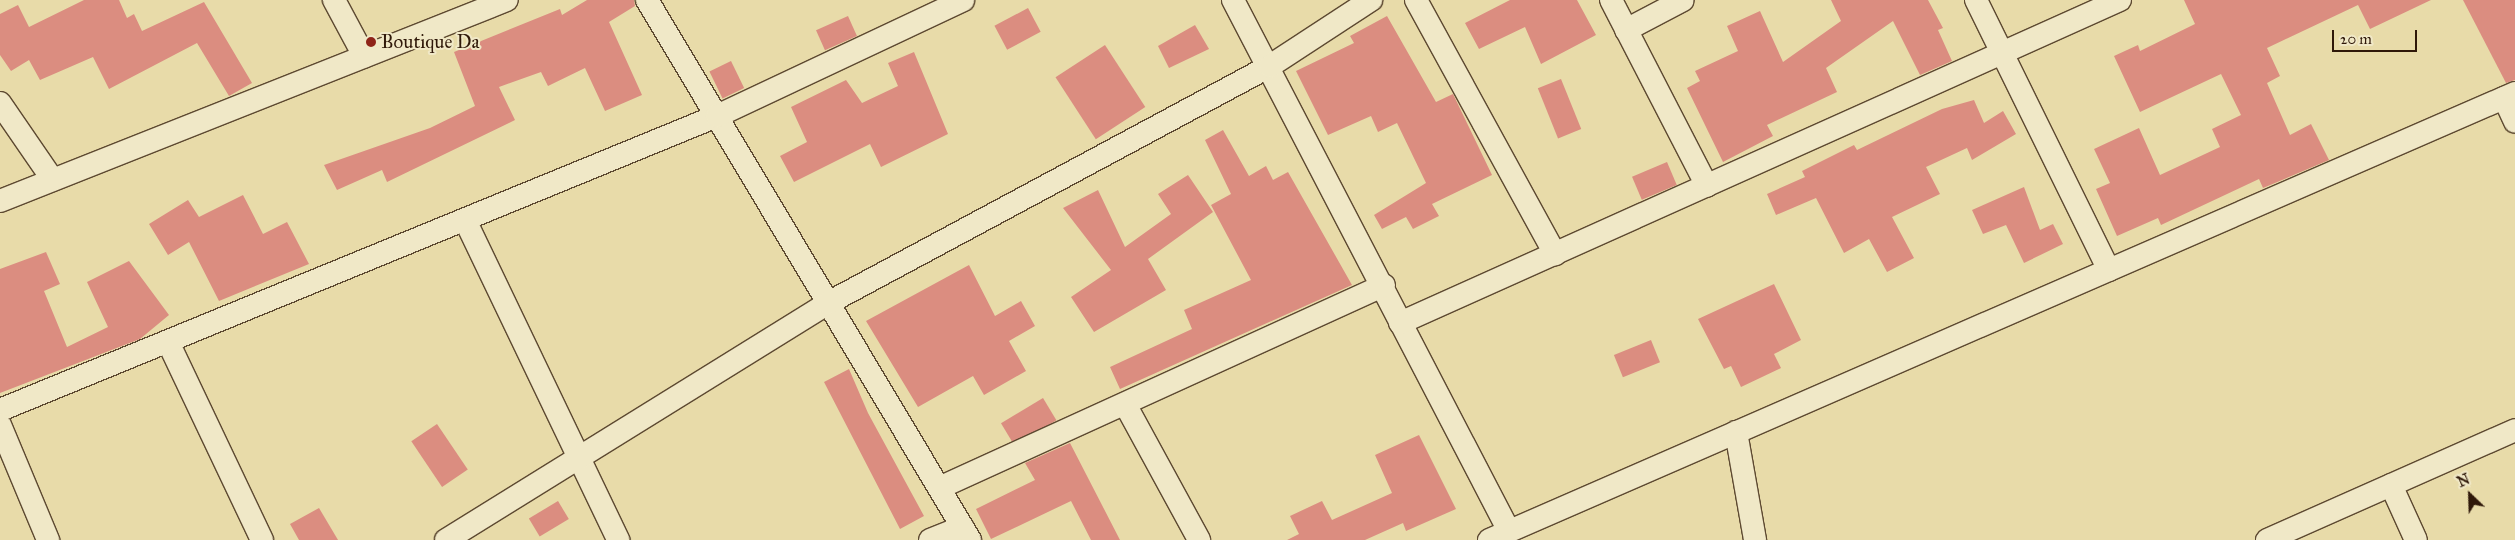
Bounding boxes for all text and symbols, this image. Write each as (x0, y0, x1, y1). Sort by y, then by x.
scale bar (2335, 20, 2420, 52)
text: 20 m (2340, 30, 2372, 48)
place label: Boutique Da (381, 31, 479, 53)
marker: Boutique Da (365, 36, 377, 48)
north arrow (2445, 470, 2495, 520)
text: N (2455, 471, 2473, 491)

